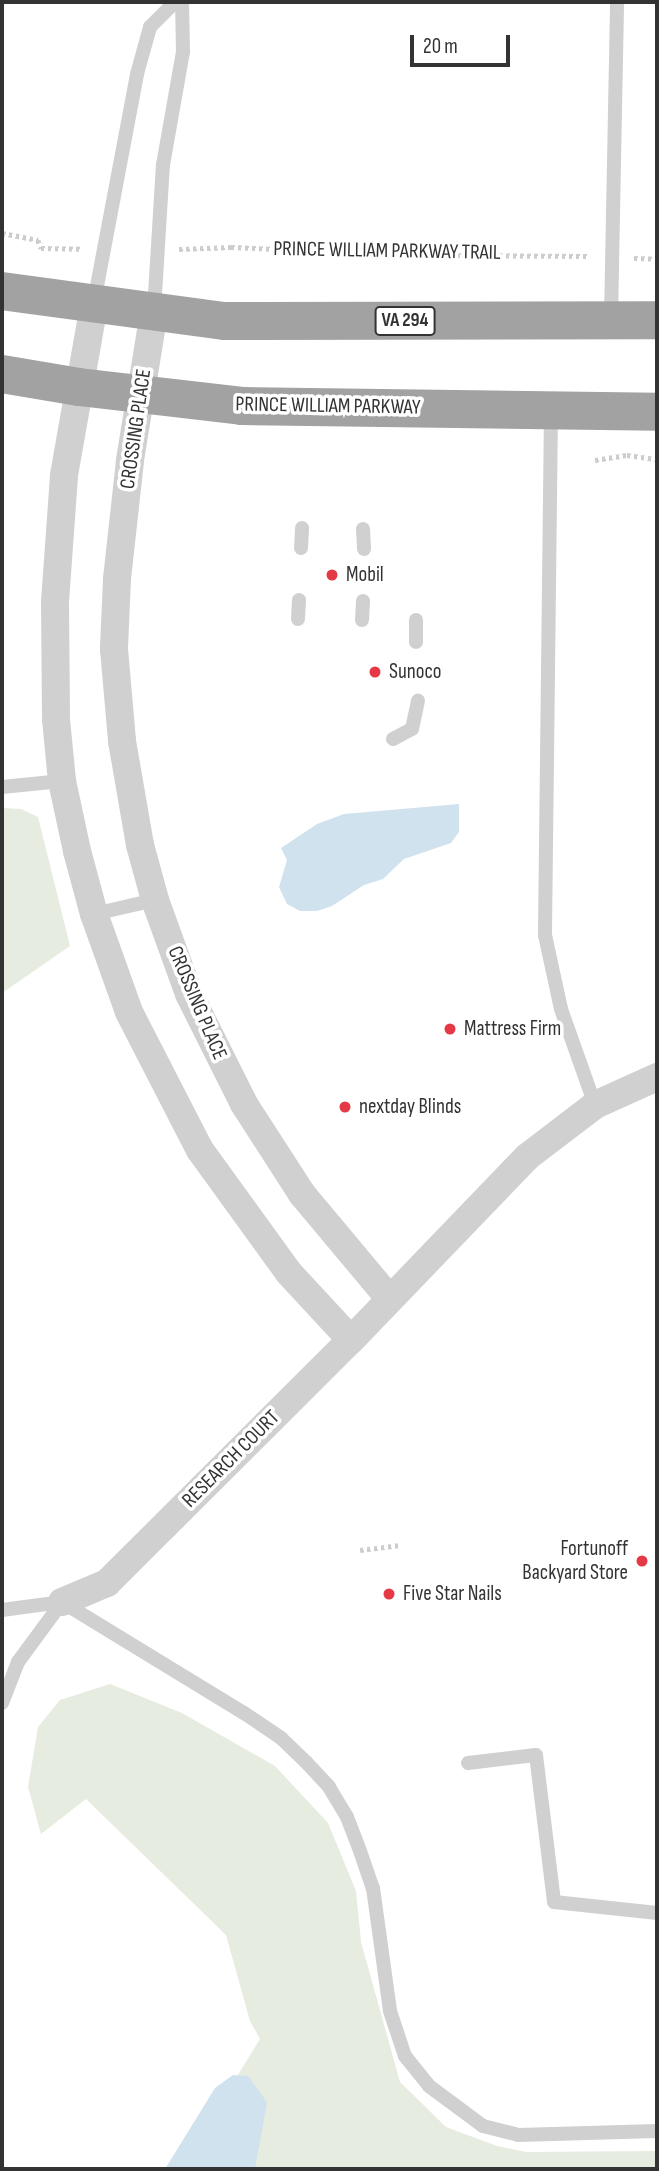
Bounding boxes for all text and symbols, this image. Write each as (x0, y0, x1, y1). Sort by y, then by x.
scale bar (414, 21, 514, 65)
text: 20 m (423, 34, 458, 59)
street label: PRINCE WILLIAM PARKWAY TRAIL (273, 236, 501, 266)
road number: VA 294 (374, 306, 436, 336)
street label: CROSSING PLACE (115, 367, 157, 491)
street label: PRINCE WILLIAM PARKWAY (235, 392, 421, 420)
place label: Mobil (346, 562, 384, 588)
marker: Mobil (324, 567, 340, 583)
place label: Sunoco (389, 659, 441, 685)
marker: Sunoco (367, 664, 383, 680)
street label: CROSSING PLACE (162, 942, 232, 1064)
place label: Mattress Firm (464, 1016, 561, 1042)
marker: Mattress Firm (442, 1021, 458, 1037)
place label: nextday Blinds (359, 1094, 461, 1120)
marker: nextday Blinds (337, 1099, 353, 1115)
street label: RESEARCH COURT (177, 1405, 285, 1513)
place label: Fortunoff Backyard Store (522, 1536, 628, 1586)
marker: Fortunoff Backyard Store (634, 1553, 650, 1569)
place label: Five Star Nails (403, 1581, 502, 1607)
marker: Five Star Nails (381, 1586, 397, 1602)

